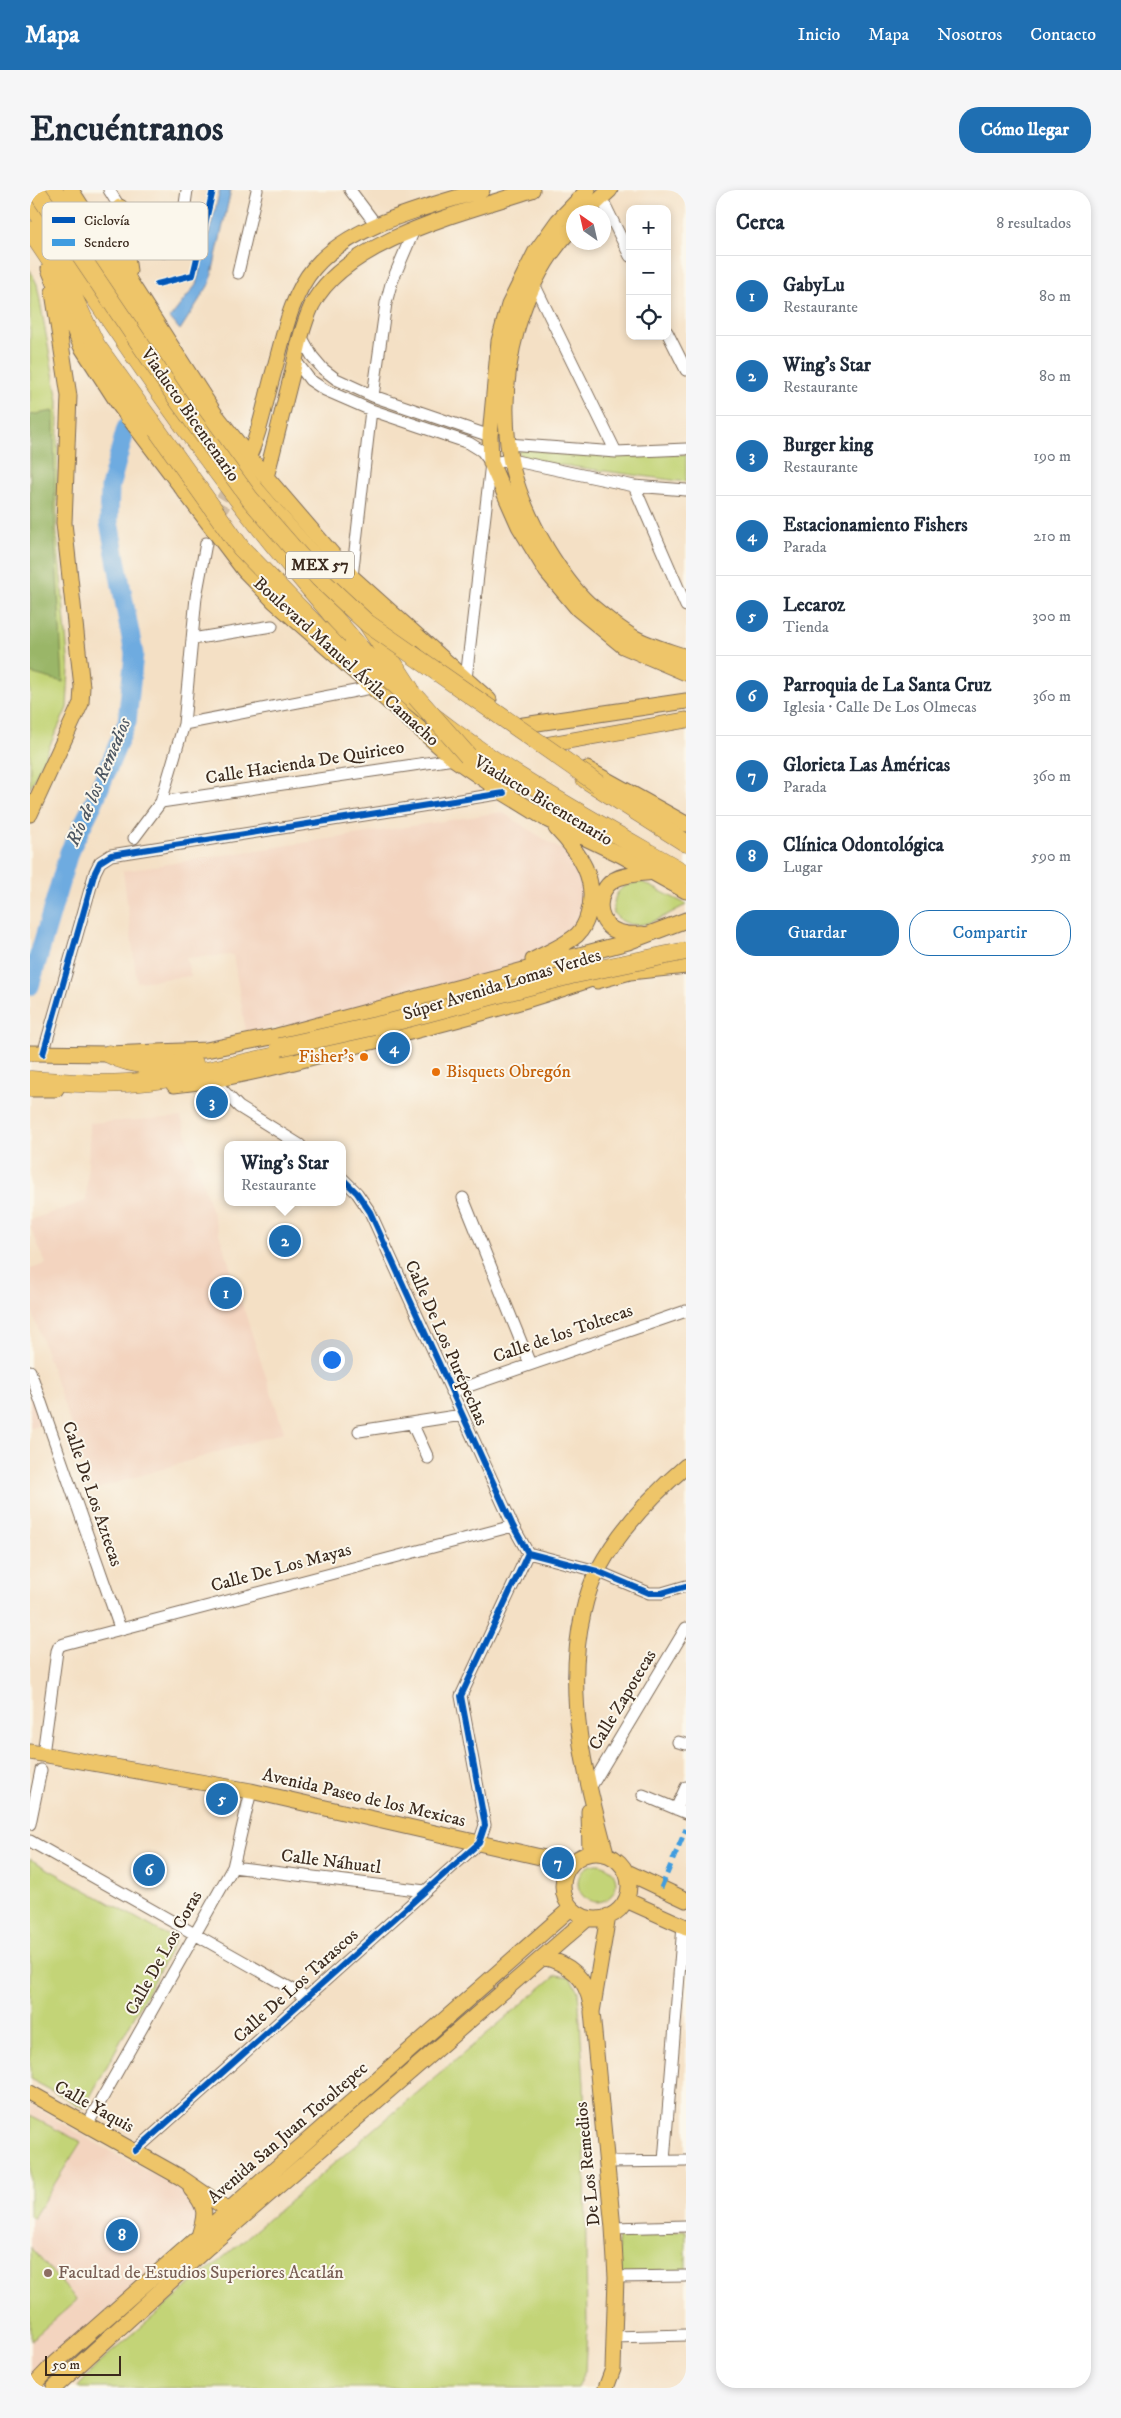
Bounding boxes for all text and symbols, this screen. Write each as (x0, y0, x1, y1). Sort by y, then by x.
text: Mapa (25, 20, 79, 50)
text: Inicio (798, 24, 840, 46)
text: Mapa (868, 24, 909, 46)
text: Nosotros (937, 24, 1002, 46)
text: Contacto (1030, 24, 1096, 46)
button: Cómo llegar (959, 107, 1091, 153)
text: Encuéntranos (30, 108, 224, 152)
legend (42, 202, 208, 260)
north arrow (566, 205, 611, 250)
map controls (626, 205, 671, 340)
button: + (626, 205, 671, 250)
text: Cerca (736, 210, 784, 236)
text: Ciclovía (84, 212, 130, 230)
text: 8 resultados (996, 213, 1071, 233)
text: Sendero (84, 234, 129, 252)
button: − (626, 250, 671, 295)
text: GabyLu (783, 274, 845, 297)
text: 1 (749, 286, 755, 306)
text: 80 m (1039, 286, 1071, 306)
button: locate (626, 295, 671, 340)
text: Restaurante (783, 297, 858, 317)
street label: Viaducto Bicentenario (135, 343, 245, 486)
text: Wing's Star (783, 354, 871, 377)
text: 2 (748, 366, 756, 386)
text: 80 m (1039, 366, 1071, 386)
text: Restaurante (783, 377, 858, 397)
text: Burger king (783, 434, 873, 457)
text: 3 (749, 446, 755, 466)
text: 190 m (1033, 446, 1071, 466)
text: Restaurante (783, 457, 858, 477)
text: Estacionamiento Fishers (783, 514, 968, 537)
text: 4 (747, 526, 757, 546)
text: 210 m (1033, 526, 1071, 546)
text: Parada (783, 537, 827, 557)
road number: MEX 57 (286, 552, 354, 578)
street label: Boulevard Manuel Ávila Camacho (248, 572, 444, 752)
text: Lecaroz (783, 594, 845, 617)
text: 5 (748, 606, 756, 626)
text: 300 m (1032, 606, 1071, 626)
text: Tienda (783, 617, 829, 637)
text: Parroquia de La Santa Cruz (783, 674, 991, 697)
text: 6 (748, 686, 756, 706)
text: 360 m (1033, 686, 1071, 706)
text: Iglesia · Calle De Los Olmecas (783, 697, 976, 717)
water label: Río de los Remedios (61, 713, 137, 850)
street label: Calle Hacienda De Quiriceo (204, 736, 406, 790)
street label: Viaducto Bicentenario (469, 750, 617, 851)
text: Glorieta Las Américas (783, 754, 950, 777)
text: 7 (748, 766, 756, 786)
text: 360 m (1033, 766, 1071, 786)
text: Parada (783, 777, 827, 797)
text: Clínica Odontológica (783, 834, 944, 857)
text: 8 (748, 846, 756, 866)
text: 590 m (1031, 846, 1071, 866)
text: Lugar (783, 857, 823, 877)
button: Guardar (736, 910, 899, 956)
button: Compartir (909, 910, 1071, 956)
street label: Súper Avenida Lomas Verdes (400, 944, 604, 1026)
pin: 4 (378, 1029, 410, 1067)
place label: Fisher's (298, 1046, 354, 1068)
marker: Fisher's (358, 1051, 370, 1063)
place label: Bisquets Obregón (446, 1061, 571, 1083)
marker: Bisquets Obregón (430, 1066, 442, 1078)
pin: 3 (196, 1083, 228, 1121)
popup (224, 1141, 346, 1206)
text: Wing's Star (241, 1152, 329, 1175)
text: Restaurante (241, 1175, 316, 1195)
pin: 2 (269, 1222, 301, 1260)
street label: Calle De Los Purépechas (400, 1257, 492, 1429)
pin: 1 (210, 1274, 242, 1312)
street label: Calle de los Toltecas (490, 1300, 636, 1368)
your location (319, 1347, 345, 1373)
street label: Calle De Los Aztecas (57, 1419, 127, 1569)
street label: Calle De Los Mayas (209, 1539, 353, 1597)
street label: Calle Zapotecas (584, 1646, 662, 1754)
street label: Avenida Paseo de los Mexicas (260, 1764, 468, 1832)
pin: 5 (206, 1780, 238, 1818)
pin: 7 (542, 1844, 574, 1882)
street label: Calle Náhuatl (280, 1845, 383, 1879)
pin: 6 (133, 1851, 165, 1889)
street label: Calle De Los Coras (121, 1887, 207, 2019)
street label: Calle De Los Tarascos (229, 1924, 363, 2048)
street label: Avenida San Juan Totoltepec (203, 2057, 373, 2209)
street label: Calle Yaquis (50, 2076, 138, 2138)
street label: De Los Remedios (571, 2101, 605, 2227)
pin: 8 (106, 2216, 138, 2254)
place label: Facultad de Estudios Superiores Acatlán (58, 2262, 344, 2284)
marker: Facultad de Estudios Superiores Acatlán (42, 2267, 54, 2279)
scale bar (45, 2353, 121, 2376)
text: 50 m (52, 2356, 80, 2374)

